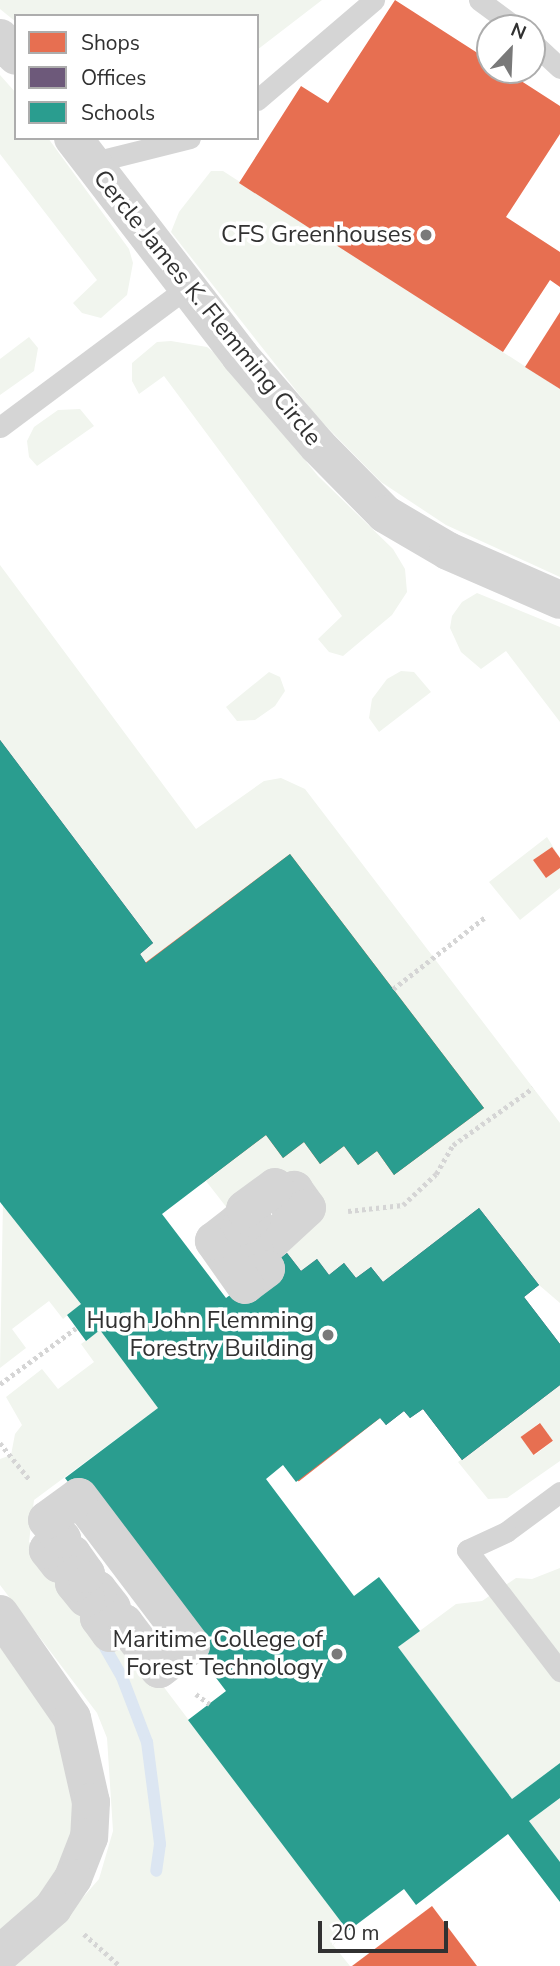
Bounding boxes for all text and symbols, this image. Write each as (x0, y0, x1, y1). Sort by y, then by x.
legend (14, 14, 259, 140)
north arrow (476, 14, 546, 84)
text: N (507, 17, 530, 46)
text: Shops (81, 29, 140, 57)
text: Offices (81, 64, 146, 92)
text: Schools (81, 99, 155, 127)
street label: Cercle James K. Flemming Circle (87, 164, 327, 452)
place label: CFS Greenhouses (221, 221, 412, 249)
marker: CFS Greenhouses (418, 227, 434, 243)
place label: Hugh John Flemming Forestry Building (87, 1307, 314, 1363)
marker: Hugh John Flemming Forestry Building (320, 1327, 336, 1343)
place label: Maritime College of Forest Technology (112, 1626, 323, 1682)
marker: Maritime College of Forest Technology (329, 1646, 345, 1662)
scale bar (322, 1906, 452, 1950)
text: 20 m (331, 1919, 380, 1947)

